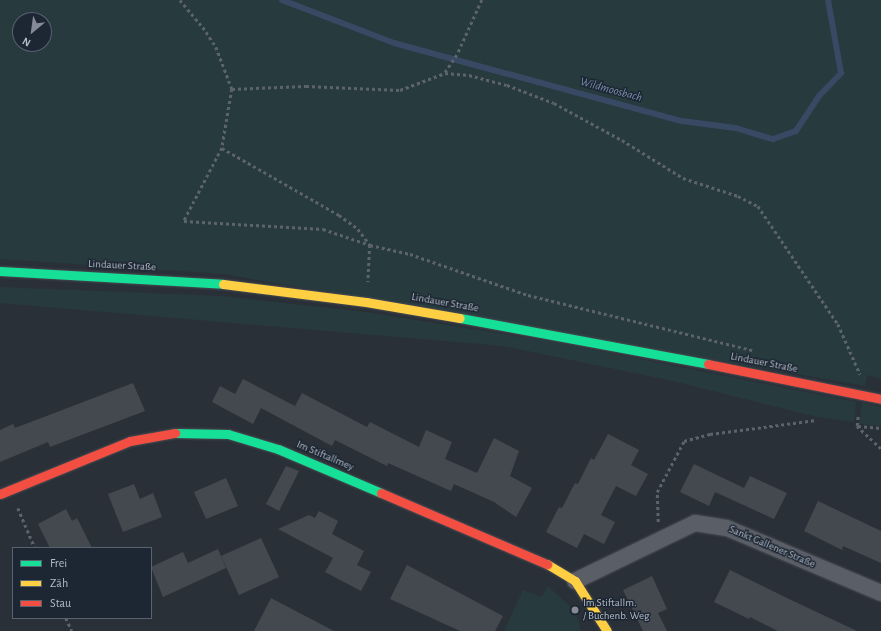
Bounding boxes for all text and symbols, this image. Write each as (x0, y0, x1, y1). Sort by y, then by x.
north arrow (12, 12, 52, 52)
text: N (20, 35, 32, 49)
water label: Wildmoosbach (578, 75, 644, 105)
street label: Lindauer Straße (88, 258, 156, 274)
street label: Lindauer Straße (410, 291, 480, 315)
street label: Lindauer Straße (729, 350, 799, 376)
street label: Im Stiftallmey (294, 438, 356, 474)
street label: Sankt Gallener Straße (727, 523, 817, 571)
legend (12, 547, 152, 619)
text: Frei (50, 557, 67, 569)
text: Zäh (50, 577, 68, 589)
text: Stau (50, 597, 71, 609)
place label: Im Stiftallm. / Buchenb. Weg (583, 597, 649, 623)
marker: Im Stiftallm. / Buchenb. Weg (570, 605, 580, 615)

